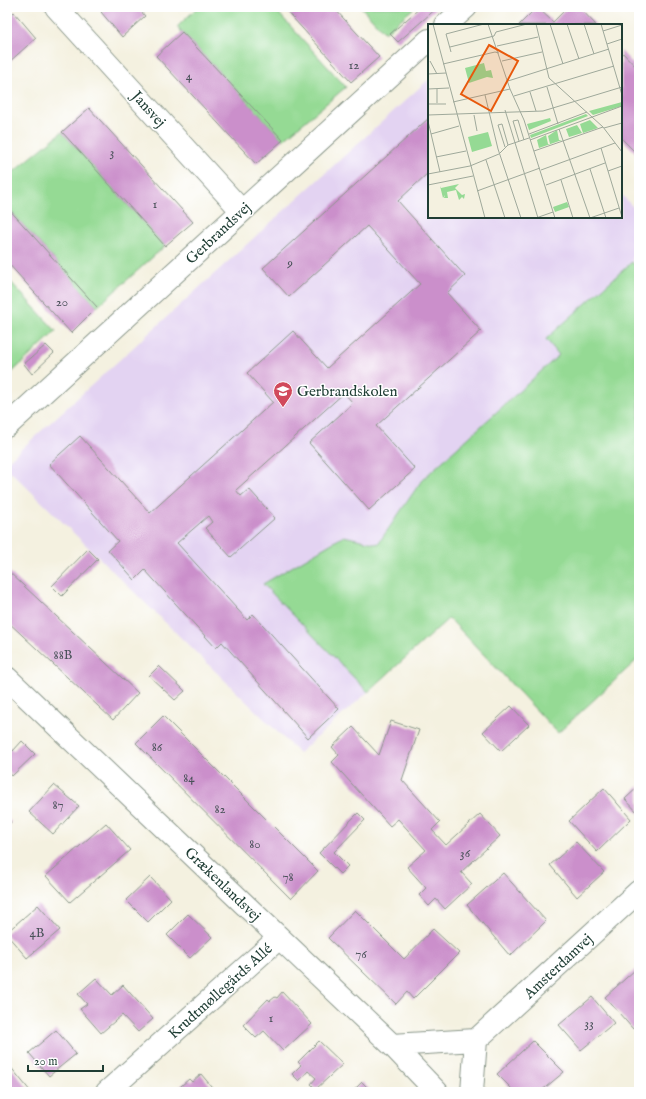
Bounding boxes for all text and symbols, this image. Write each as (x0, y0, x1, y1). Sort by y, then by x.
inset map (428, 24, 622, 218)
house number: 12 (349, 57, 359, 74)
house number: 4 (186, 68, 193, 85)
street label: Jansvej (126, 86, 170, 131)
house number: 3 (110, 144, 115, 161)
house number: 1 (153, 196, 158, 213)
street label: Gerbrandsvej (182, 198, 255, 268)
house number: 9 (286, 255, 293, 272)
house number: 20 (56, 294, 68, 311)
school or university icon: Gerbrandskolen (272, 380, 294, 408)
place label: Gerbrandskolen (297, 382, 397, 401)
house number: 88B (54, 647, 73, 664)
house number: 86 (152, 739, 163, 756)
house number: 84 (183, 770, 195, 787)
house number: 87 (52, 797, 64, 814)
house number: 82 (214, 801, 226, 818)
house number: 80 (249, 836, 261, 853)
street label: Grækenlandsvej (180, 843, 265, 926)
house number: 36 (460, 845, 471, 862)
house number: 78 (282, 869, 294, 886)
house number: 4B (30, 925, 45, 942)
street label: Amsterdamvej (519, 930, 597, 1004)
street label: Krudtmøllegårds Allé (164, 940, 276, 1043)
house number: 76 (355, 946, 367, 963)
house number: 1 (269, 1010, 274, 1027)
house number: 33 (584, 1015, 594, 1032)
scale bar (28, 1047, 103, 1073)
text: 20 m (34, 1054, 57, 1069)

